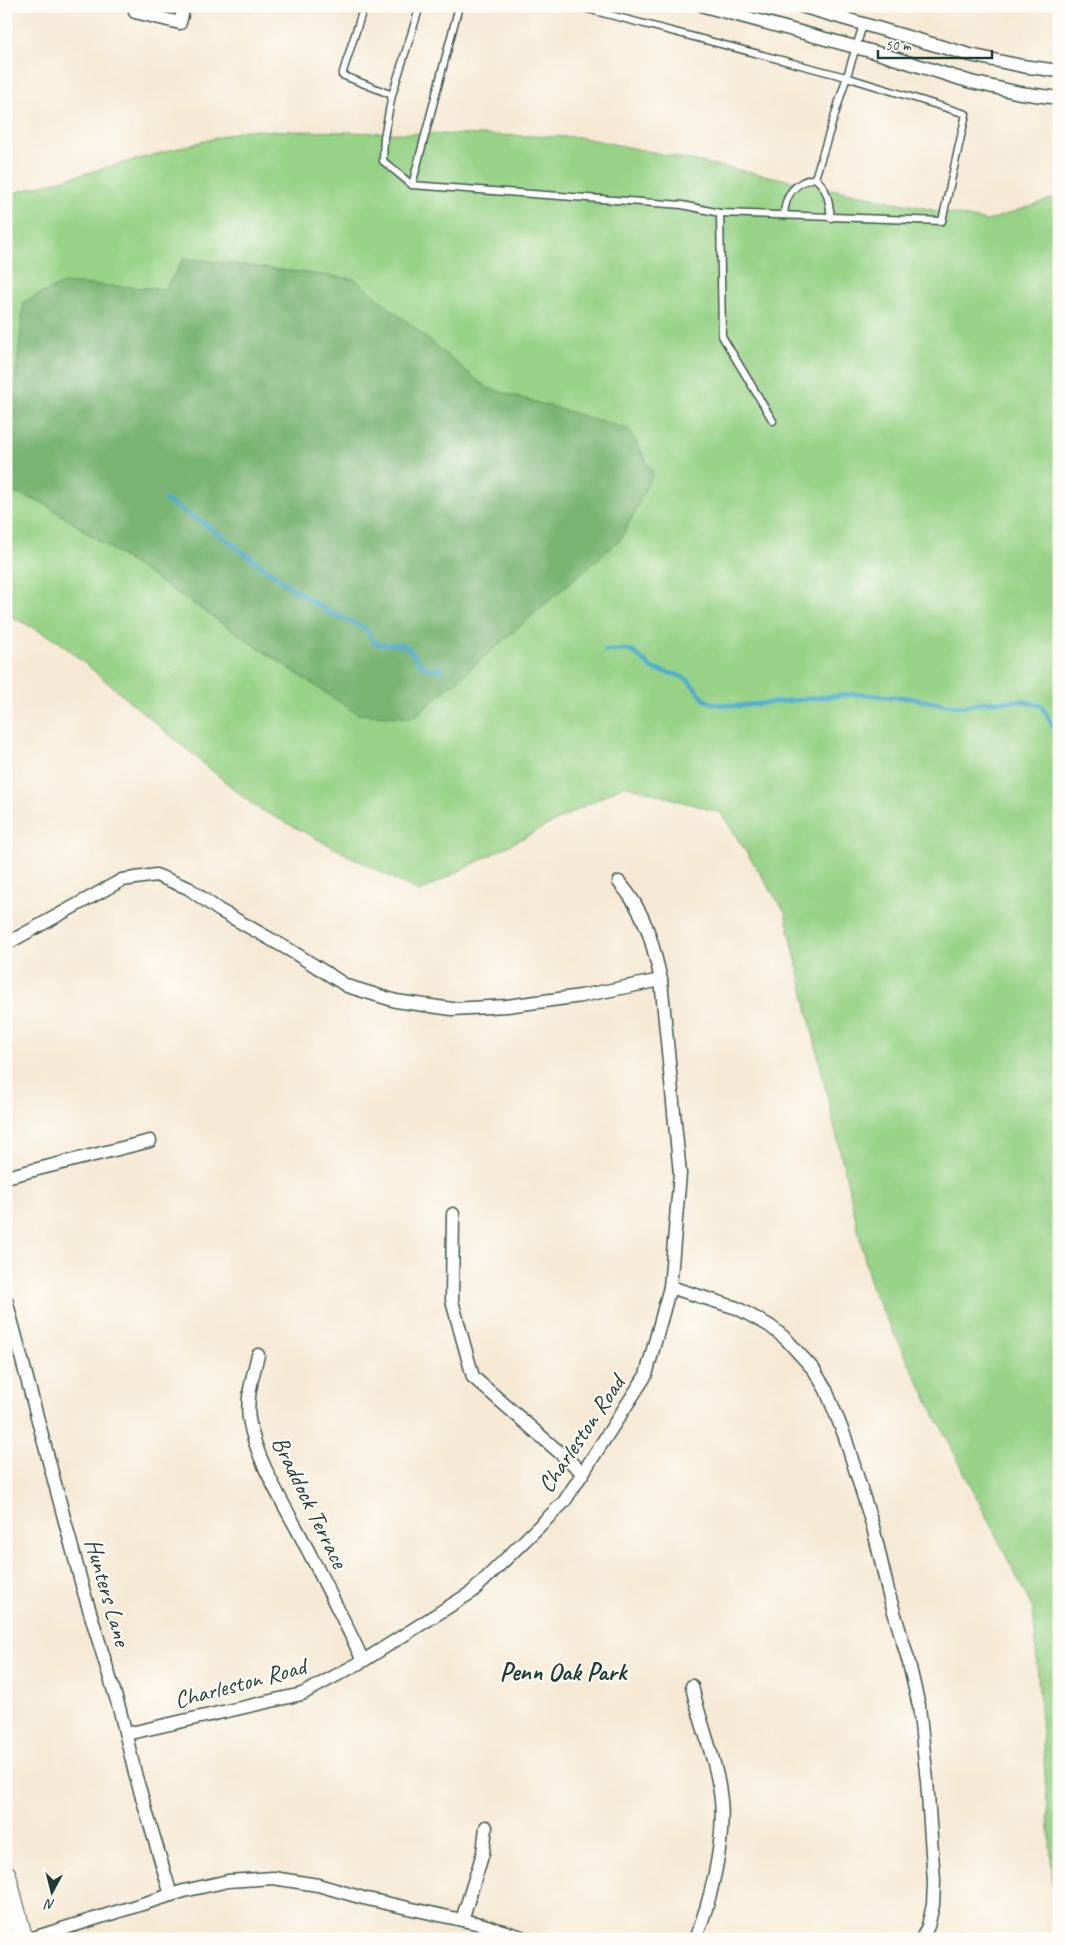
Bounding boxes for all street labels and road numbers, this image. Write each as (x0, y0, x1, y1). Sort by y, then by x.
street label: Charleston Road (531, 1367, 633, 1498)
street label: Braddock Terrace (265, 1431, 356, 1575)
street label: Hunters Lane (78, 1535, 138, 1651)
street label: Charleston Road (171, 1650, 312, 1715)

